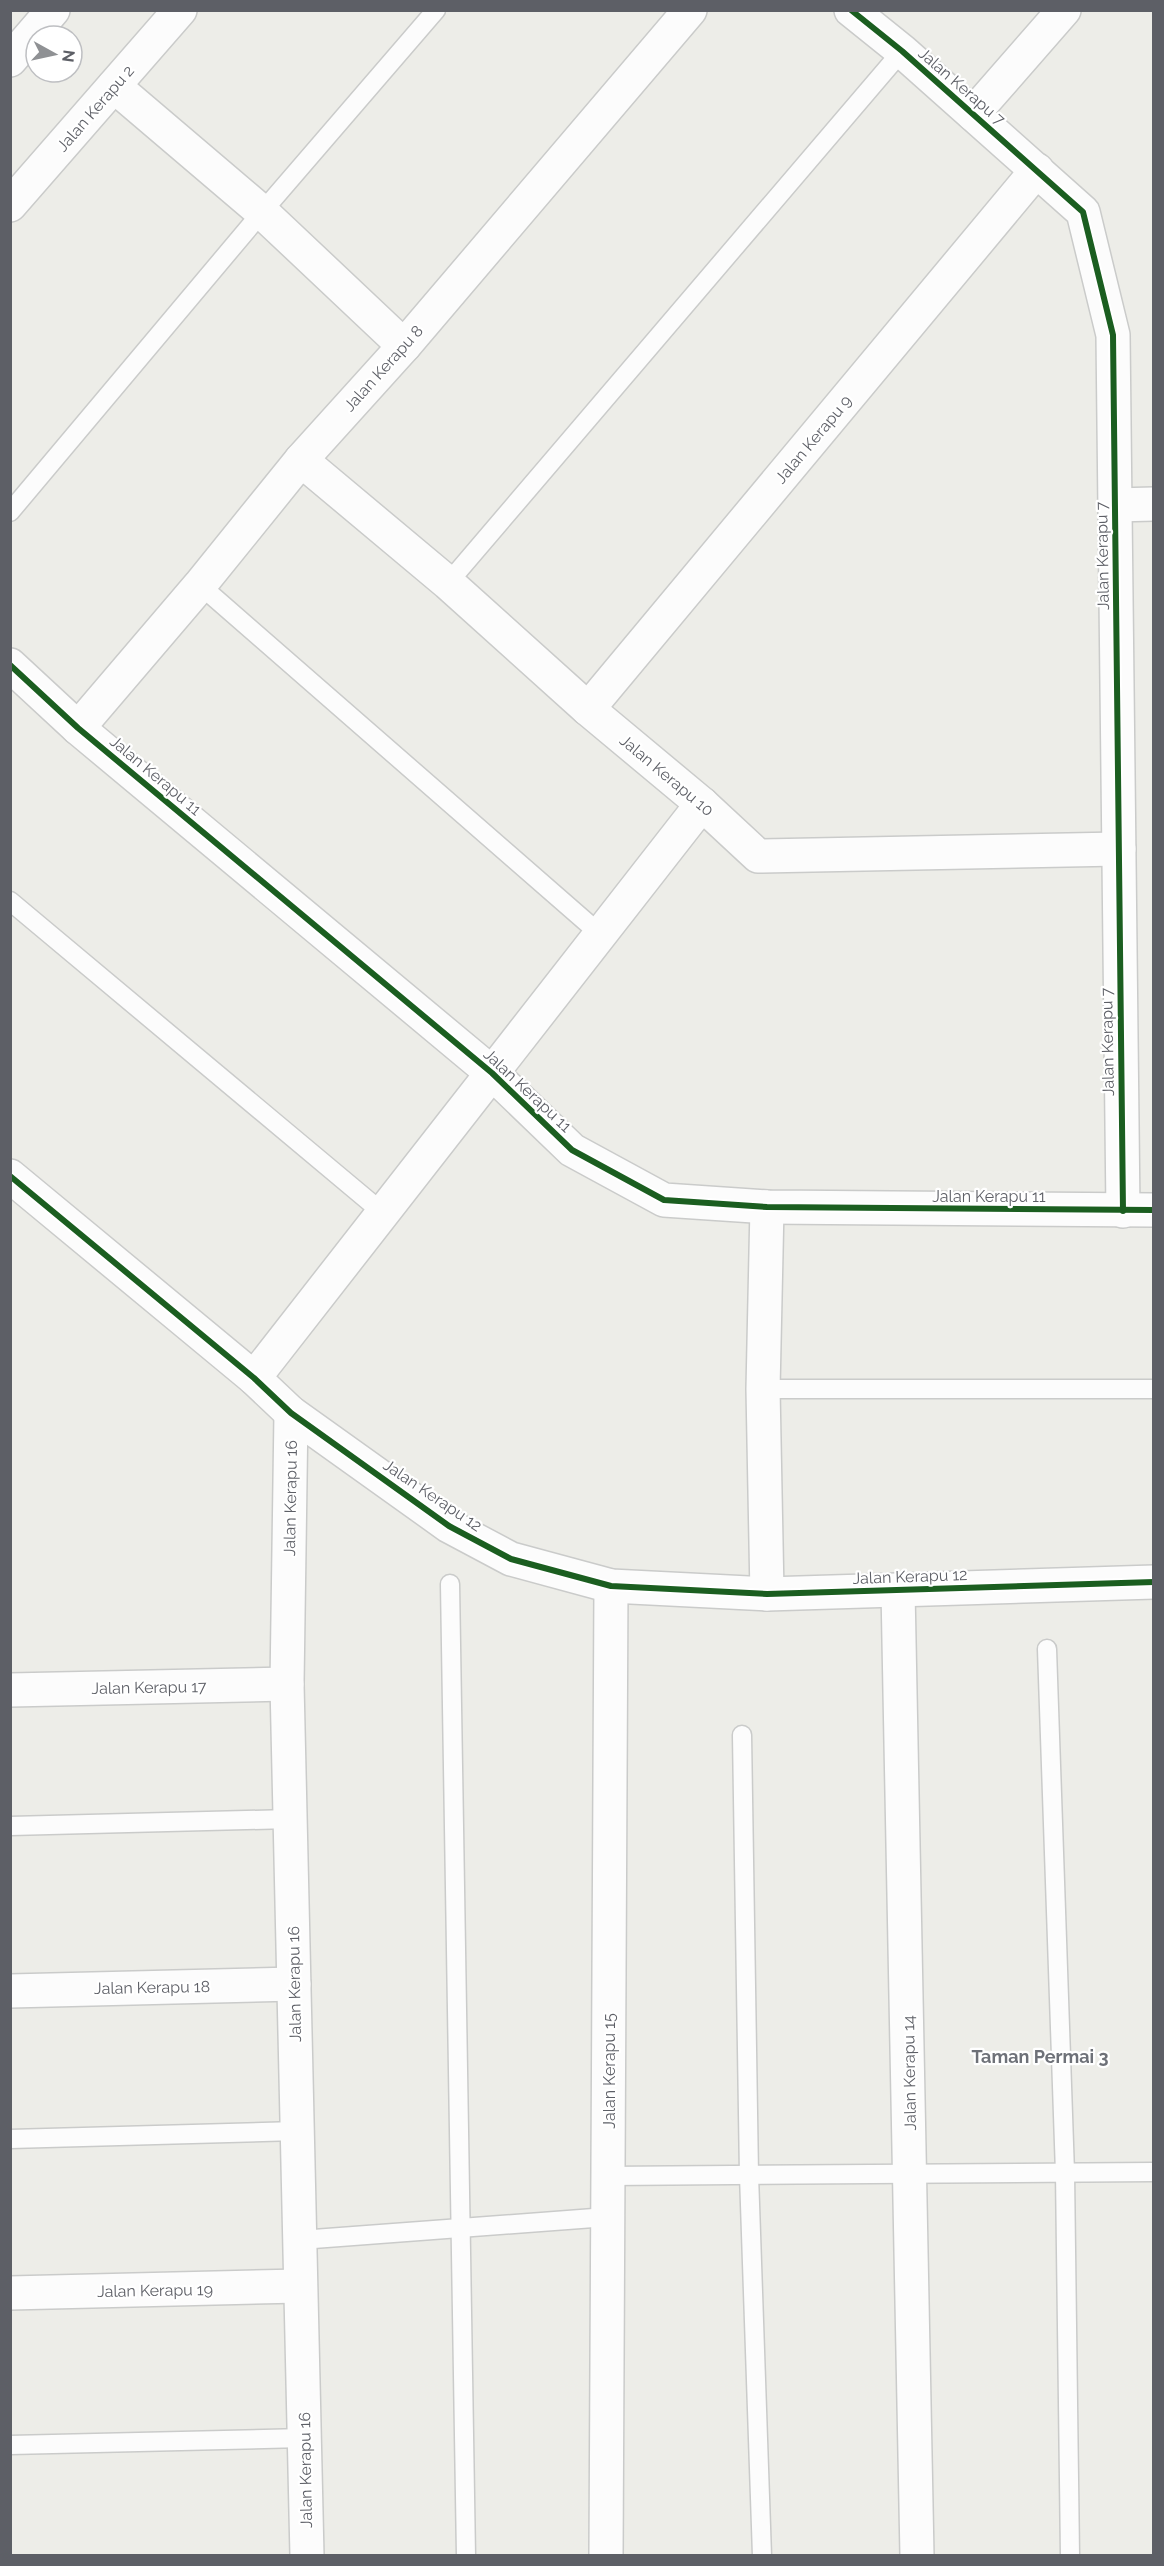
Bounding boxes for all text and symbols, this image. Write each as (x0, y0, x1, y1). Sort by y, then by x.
north arrow (24, 24, 84, 84)
street label: Jalan Kerapu 7 (915, 44, 1009, 129)
text: N (58, 49, 79, 63)
street label: Jalan Kerapu 2 (53, 61, 138, 155)
street label: Jalan Kerapu 8 (340, 321, 427, 415)
street label: Jalan Kerapu 9 (771, 391, 856, 487)
street label: Jalan Kerapu 7 (1092, 501, 1113, 610)
street label: Jalan Kerapu 10 (616, 731, 717, 820)
street label: Jalan Kerapu 11 (106, 732, 205, 819)
street label: Jalan Kerapu 7 (1097, 987, 1118, 1096)
street label: Jalan Kerapu 11 (480, 1045, 576, 1136)
street label: Jalan Kerapu 11 (932, 1187, 1046, 1206)
street label: Jalan Kerapu 16 (280, 1440, 301, 1556)
street label: Jalan Kerapu 12 (380, 1455, 486, 1535)
street label: Jalan Kerapu 12 (852, 1565, 968, 1588)
street label: Jalan Kerapu 17 (91, 1677, 207, 1698)
street label: Jalan Kerapu 16 (284, 1926, 305, 2042)
street label: Jalan Kerapu 18 (94, 1977, 210, 1998)
street label: Jalan Kerapu 15 (600, 2013, 619, 2129)
street label: Jalan Kerapu 14 (899, 2015, 920, 2131)
district label: Taman Permai 3 (971, 2046, 1109, 2067)
street label: Jalan Kerapu 19 (97, 2280, 213, 2301)
street label: Jalan Kerapu 16 (295, 2412, 316, 2528)

